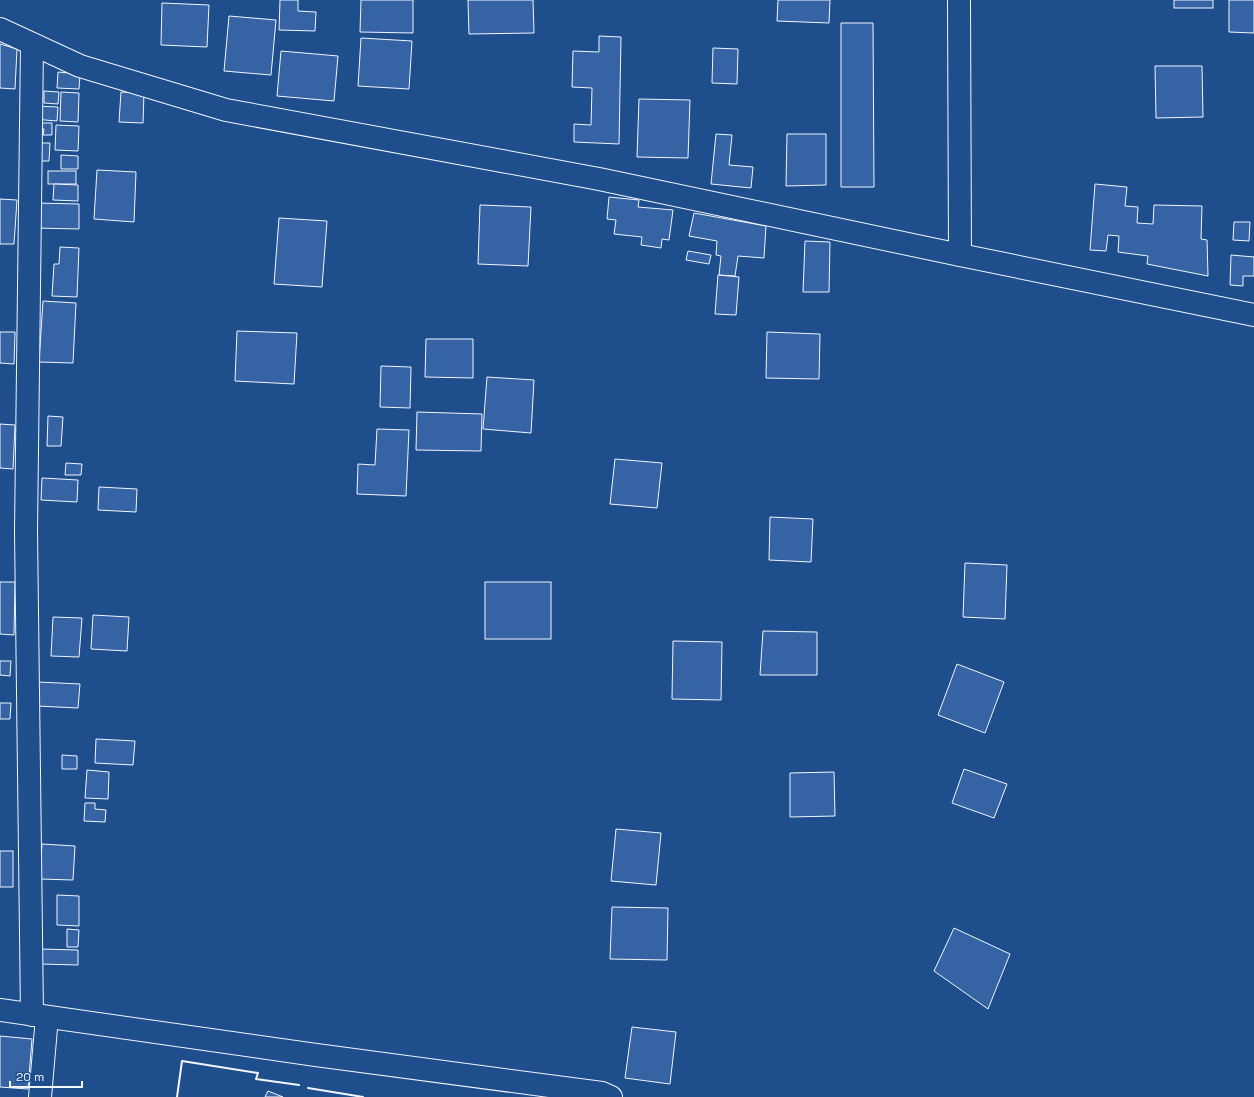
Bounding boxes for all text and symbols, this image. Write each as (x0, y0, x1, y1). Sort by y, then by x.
scale bar (10, 1063, 82, 1089)
text: 20 m (16, 1069, 44, 1085)

